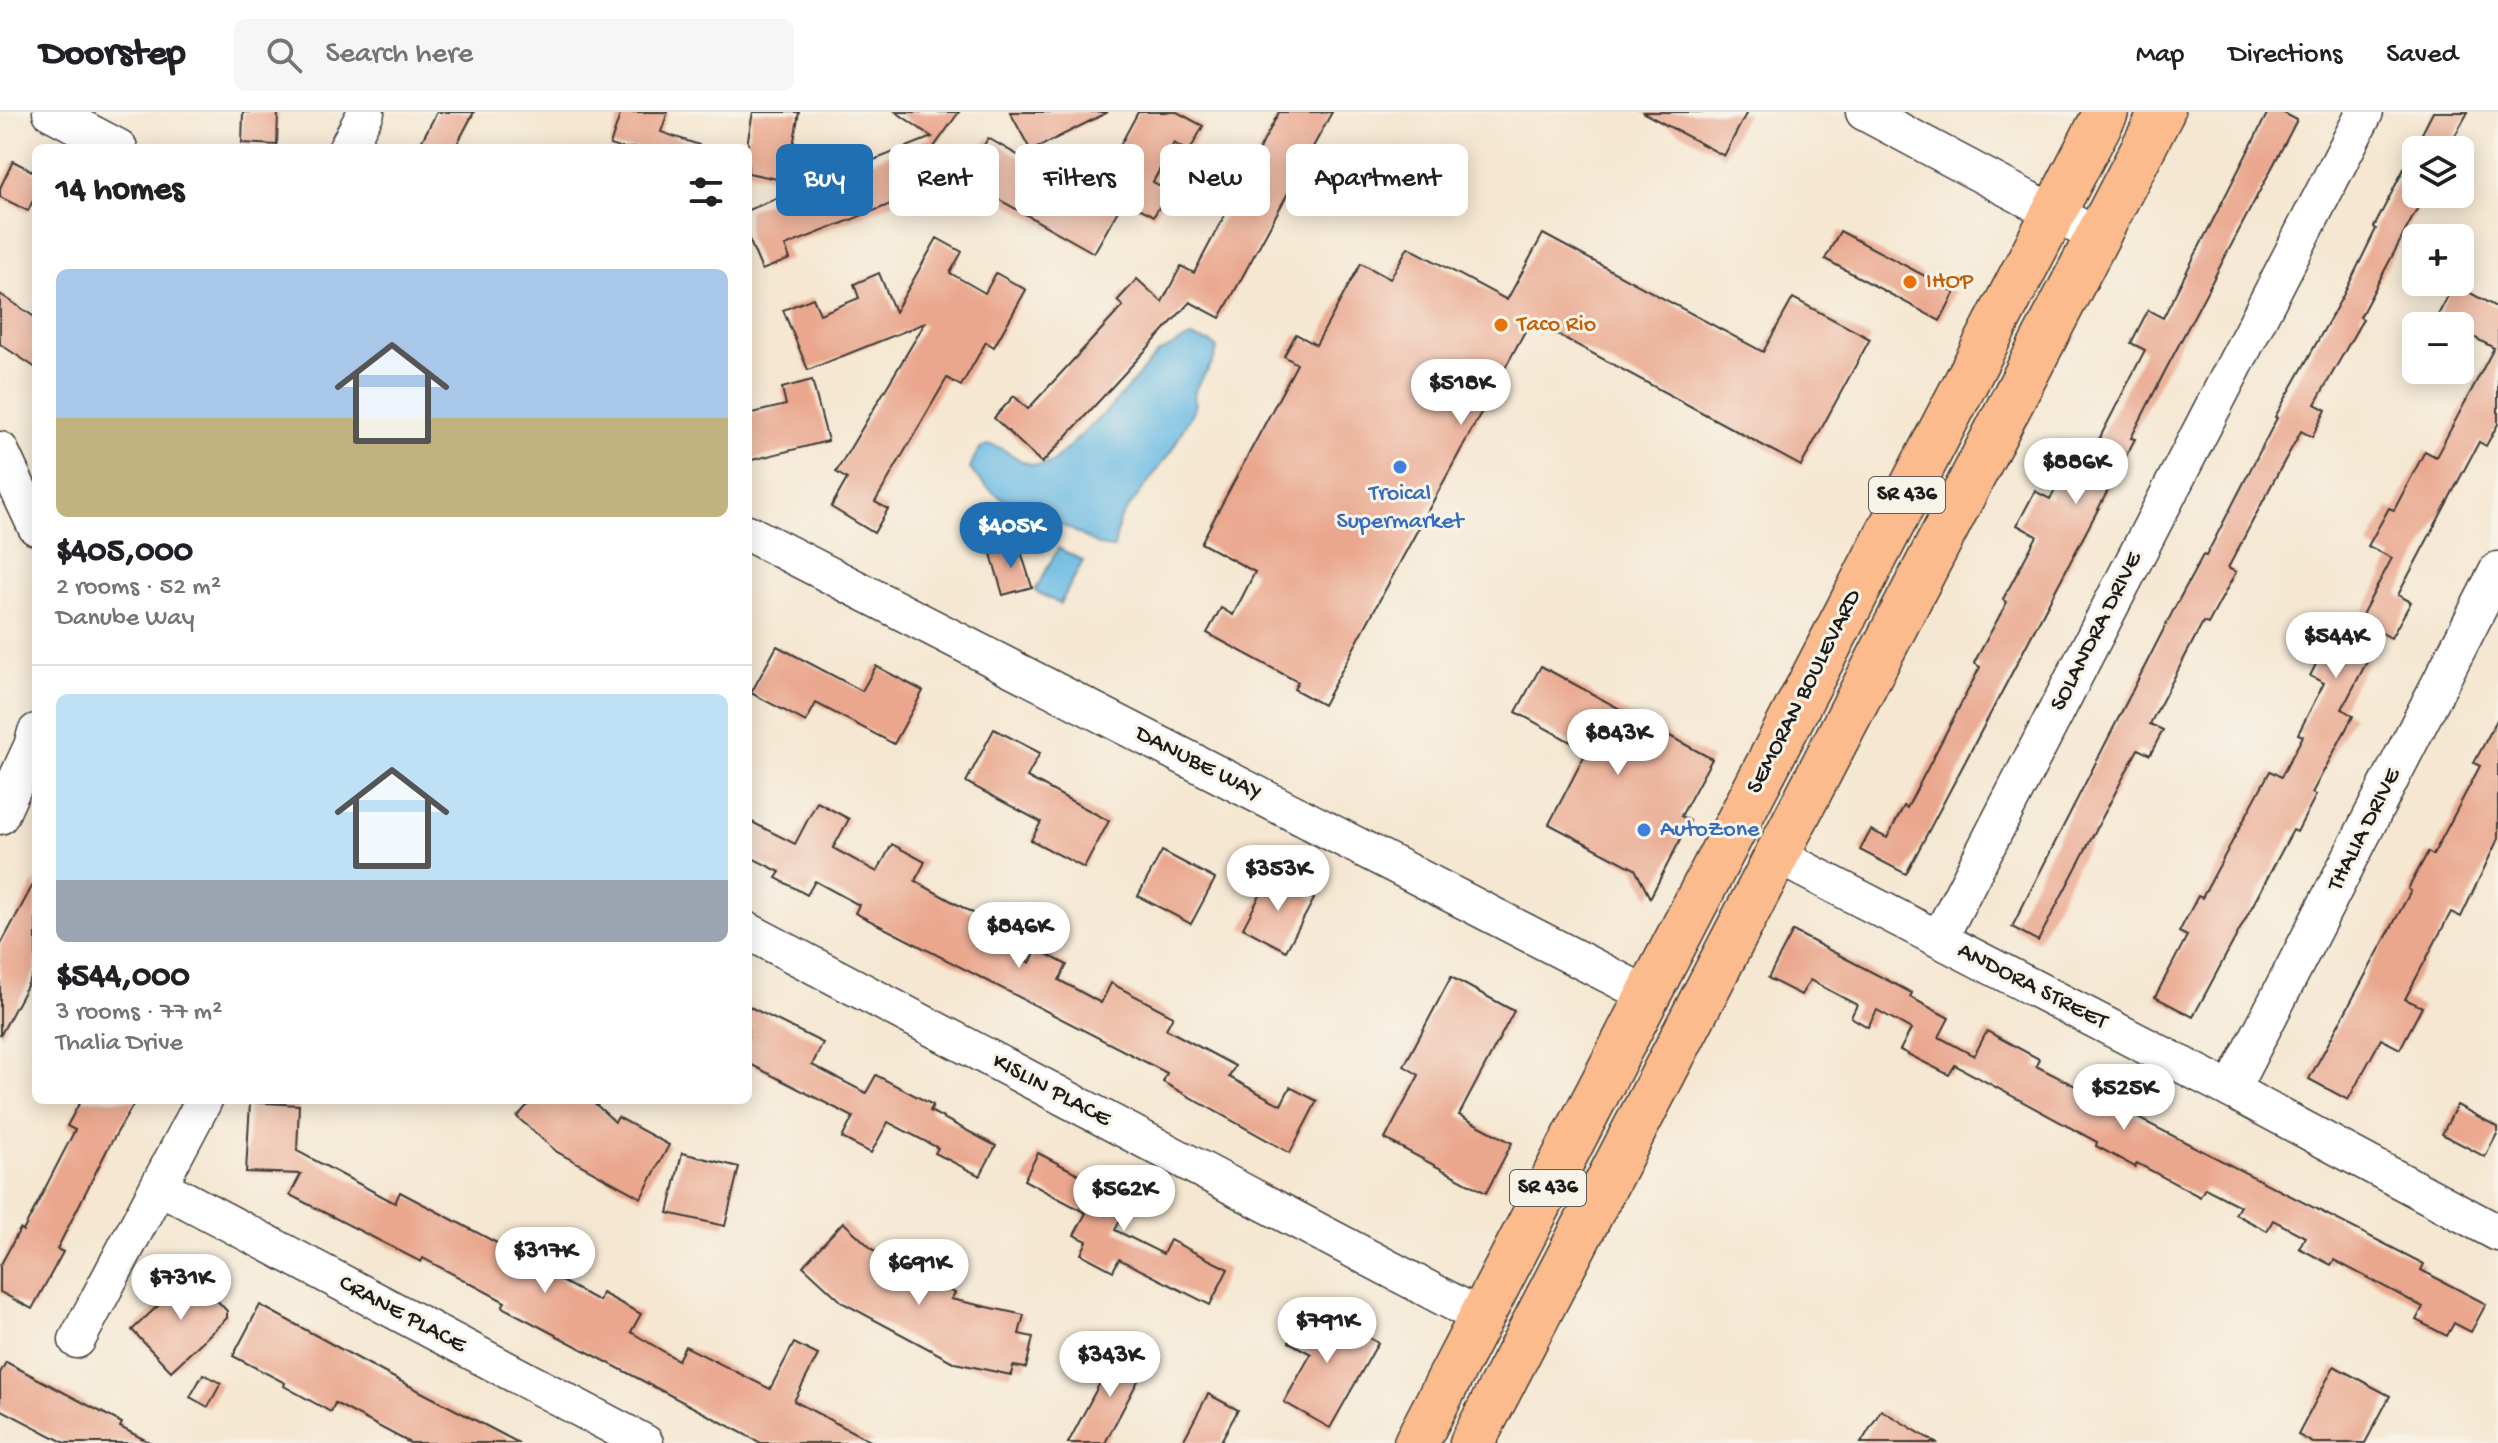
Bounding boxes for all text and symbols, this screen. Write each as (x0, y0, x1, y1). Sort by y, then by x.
search box (234, 19, 794, 91)
text: Doorstep (40, 33, 186, 77)
icon: search (262, 33, 306, 77)
text: Search here (326, 38, 473, 73)
text: Map (2136, 39, 2184, 72)
text: Directions (2228, 39, 2342, 72)
text: Saved (2386, 39, 2458, 72)
map controls (2402, 136, 2474, 384)
button: layers (2402, 136, 2474, 208)
chip: Buy (776, 144, 873, 216)
chip: Rent (889, 144, 999, 216)
chip: Filters (1015, 144, 1144, 216)
chip: New (1160, 144, 1270, 216)
chip: Apartment (1286, 144, 1468, 216)
icon: filters (684, 170, 728, 214)
text: 14 homes (56, 172, 184, 212)
button: + (2402, 224, 2474, 296)
place label: IHOP (1926, 268, 1974, 297)
marker: IHOP (1901, 273, 1919, 291)
place label: Taco Rio (1515, 311, 1596, 340)
button: − (2402, 312, 2474, 384)
marker: Taco Rio (1492, 316, 1510, 334)
icon: home (320, 321, 464, 465)
pin: $518K (1405, 359, 1517, 427)
text: $518K (1429, 369, 1493, 400)
pin: $886K (2020, 438, 2132, 506)
text: $886K (2042, 448, 2110, 479)
marker: Troical Supermarket (1391, 458, 1409, 476)
road number: SR 436 (1869, 477, 1945, 513)
place label: Troical Supermarket (1337, 480, 1466, 537)
pin: $405K (955, 502, 1067, 570)
text: $405K (978, 512, 1044, 543)
text: $405,000 (56, 533, 193, 573)
street label: SOLANDRA DRIVE (2044, 547, 2150, 716)
text: 2 rooms · 52 m² (56, 573, 221, 604)
street label: SEMORAN BOULEVARD (1741, 585, 1869, 799)
text: Danube Way (56, 604, 195, 635)
pin: $544K (2280, 612, 2392, 680)
text: $544K (2304, 622, 2368, 653)
pin: $843K (1562, 709, 1674, 777)
street label: DANUBE WAY (1128, 719, 1266, 808)
text: $843K (1585, 719, 1651, 750)
icon: home (320, 746, 464, 890)
street label: THALIA DRIVE (2321, 763, 2409, 898)
place label: AutoZone (1660, 816, 1760, 845)
marker: AutoZone (1635, 821, 1653, 839)
pin: $353K (1222, 845, 1334, 913)
text: $353K (1245, 855, 1311, 886)
pin: $846K (963, 902, 1075, 970)
text: $846K (986, 912, 1052, 943)
street label: ANDORA STREET (1952, 937, 2113, 1038)
text: $544,000 (56, 958, 190, 998)
text: 3 rooms · 77 m² (56, 998, 222, 1029)
text: Thalia Drive (56, 1029, 183, 1060)
street label: KISLIN PLACE (987, 1048, 1116, 1135)
pin: $525K (2068, 1064, 2180, 1132)
text: $525K (2091, 1074, 2157, 1105)
pin: $562K (1068, 1165, 1180, 1233)
road number: SR 436 (1510, 1170, 1586, 1206)
text: $562K (1091, 1175, 1157, 1206)
pin: $317K (489, 1227, 601, 1295)
text: $317K (513, 1237, 577, 1268)
pin: $691K (863, 1239, 975, 1307)
text: $691K (888, 1249, 950, 1280)
pin: $731K (125, 1254, 237, 1322)
text: $731K (149, 1264, 213, 1295)
street label: CRANE PLACE (333, 1269, 472, 1361)
pin: $791K (1271, 1297, 1383, 1365)
text: $791K (1295, 1307, 1359, 1338)
pin: $343K (1054, 1331, 1166, 1399)
text: $343K (1077, 1341, 1143, 1372)

